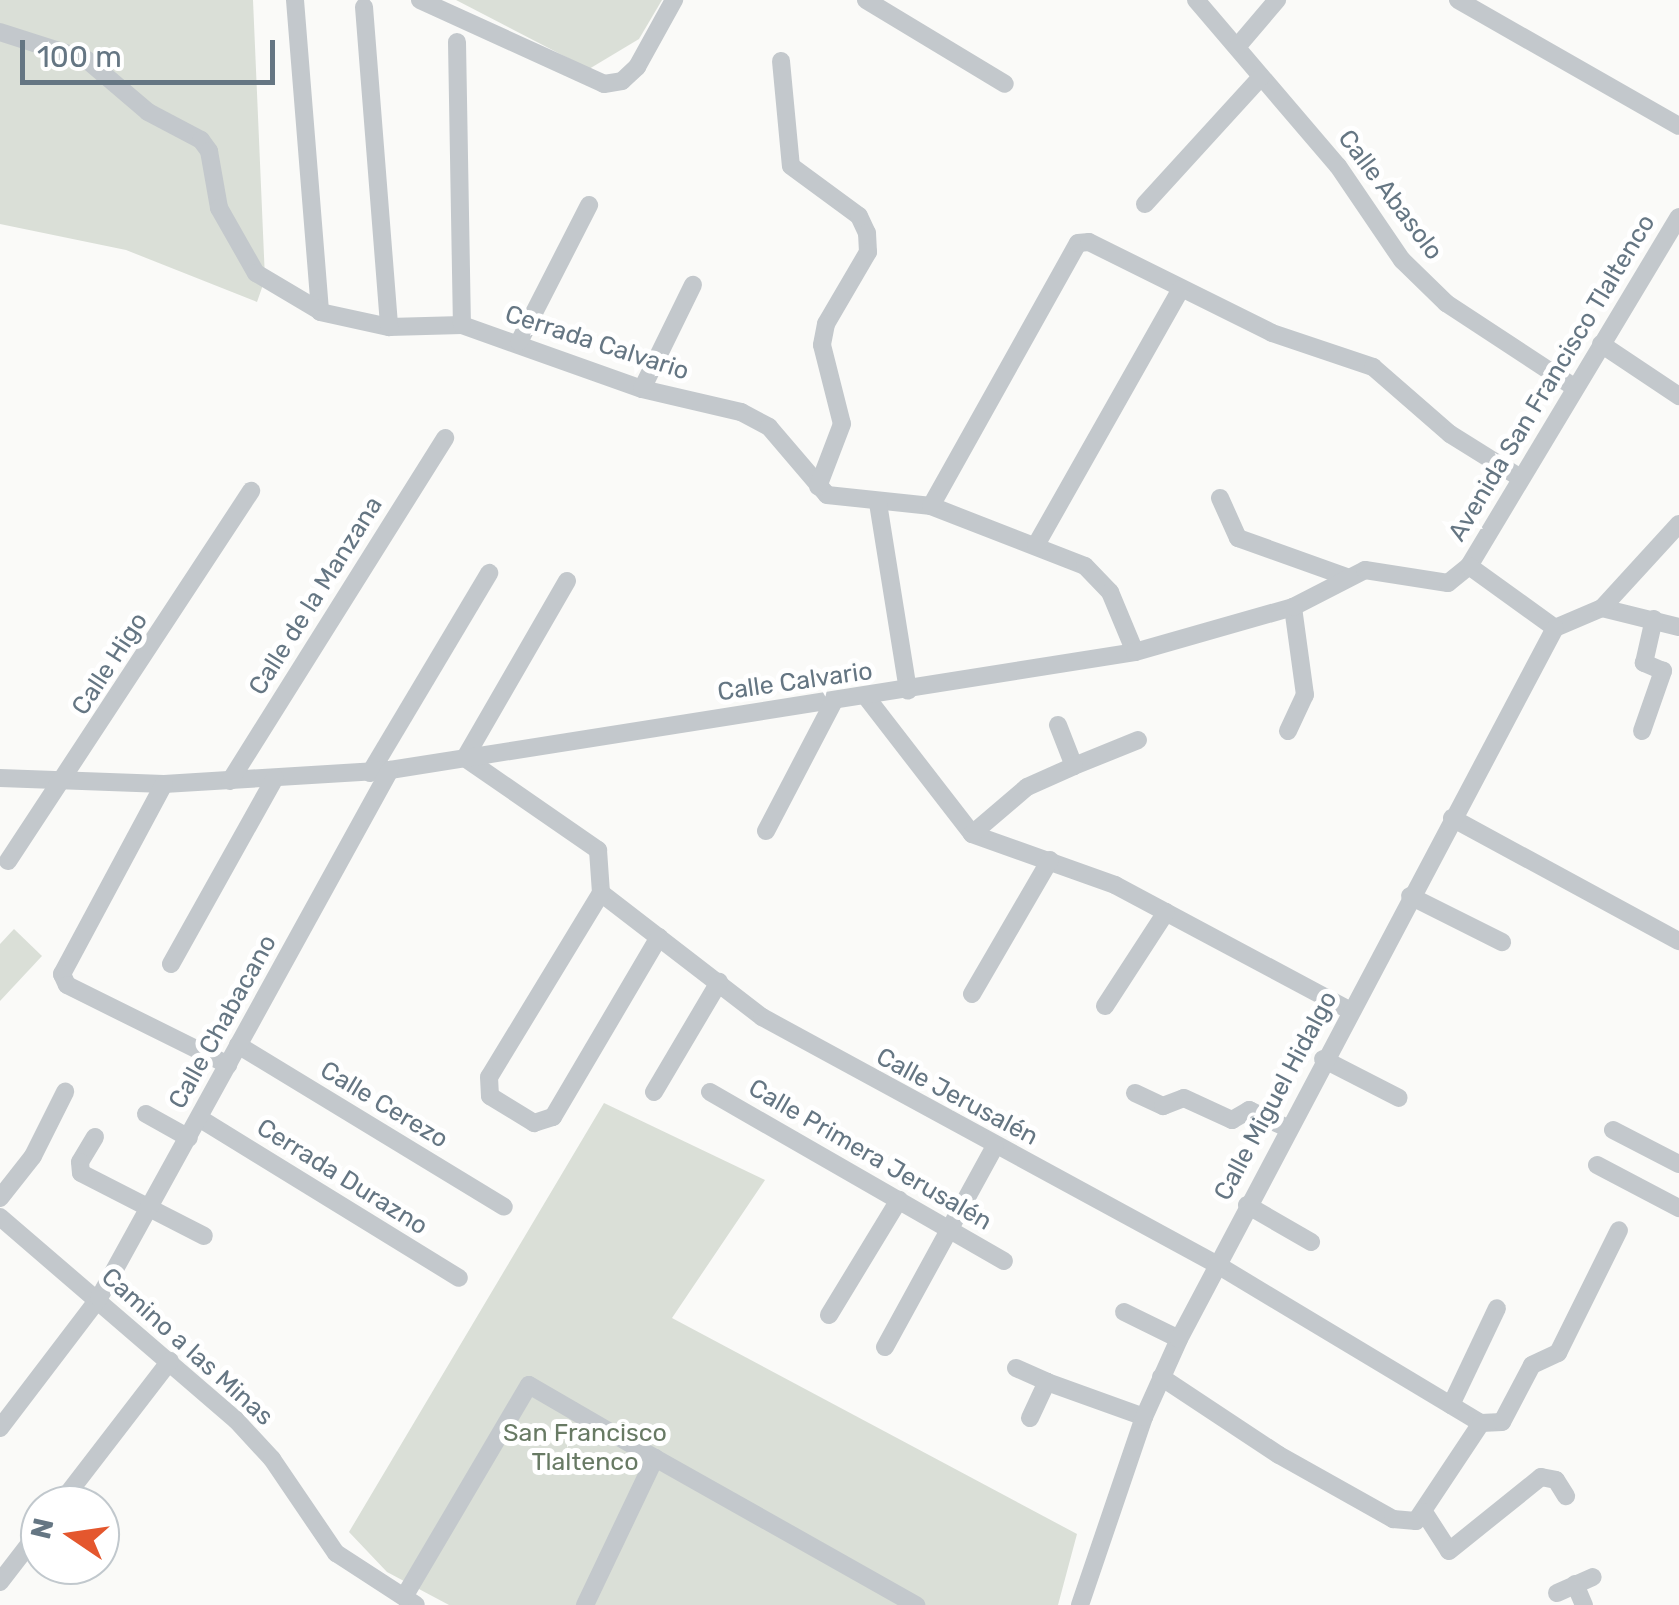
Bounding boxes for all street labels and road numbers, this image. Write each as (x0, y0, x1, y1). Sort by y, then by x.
street label: Calle Abasolo (1331, 124, 1449, 266)
street label: Avenida San Francisco Tlaltenco (1442, 209, 1662, 547)
street label: Cerrada Calvario (501, 299, 693, 387)
street label: Calle de la Manzana (243, 491, 389, 701)
street label: Calle Higo (66, 607, 154, 721)
street label: Calle Calvario (716, 656, 874, 708)
street label: Calle Chabacano (163, 930, 283, 1114)
street label: Calle Miguel Hidalgo (1208, 986, 1344, 1206)
street label: Calle Jerusalén (871, 1042, 1043, 1152)
street label: Calle Cerezo (315, 1055, 453, 1155)
street label: Calle Primera Jerusalén (743, 1073, 997, 1237)
street label: Cerrada Durazno (251, 1112, 433, 1242)
street label: Camino a las Minas (95, 1262, 279, 1432)

